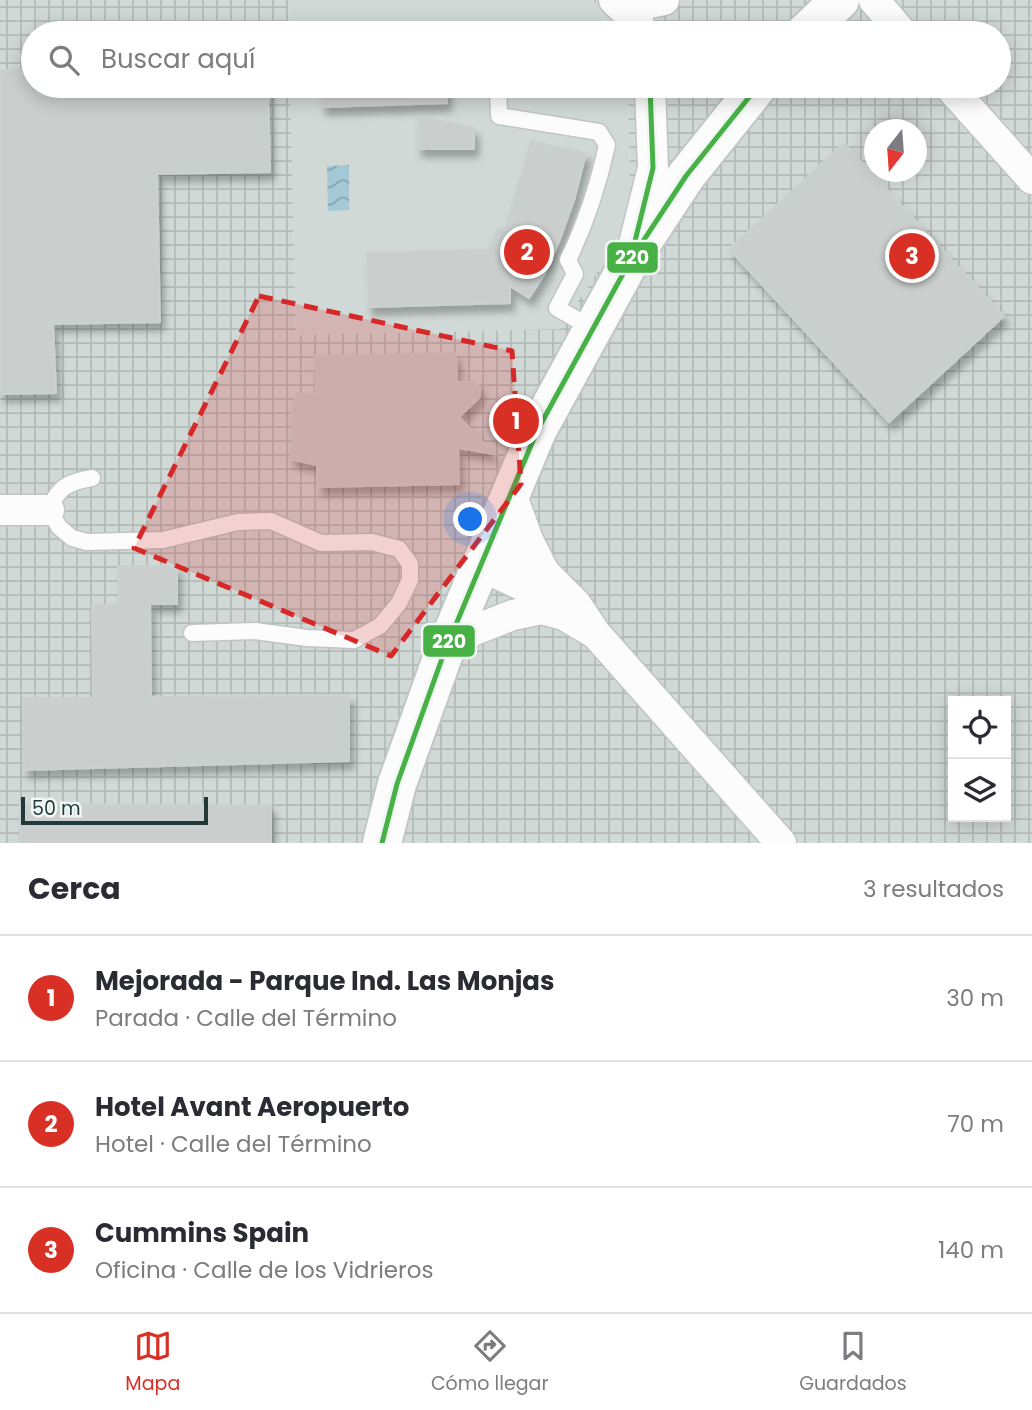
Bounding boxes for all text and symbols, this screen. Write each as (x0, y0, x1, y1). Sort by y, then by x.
search box (21, 21, 1011, 98)
icon: search (45, 41, 83, 79)
text: Buscar aquí (101, 41, 255, 77)
north arrow (864, 119, 927, 182)
pin: 2 (504, 226, 550, 278)
pin: 3 (889, 230, 935, 282)
line badge: 220 (606, 241, 659, 274)
text: 220 (615, 244, 649, 271)
pin: 1 (493, 395, 539, 447)
your location (453, 502, 487, 536)
line badge: 220 (422, 624, 476, 658)
text: 220 (432, 628, 466, 655)
map controls (948, 696, 1011, 822)
button: locate (948, 696, 1011, 759)
button: layers (948, 759, 1011, 822)
scale bar (21, 794, 208, 826)
text: 50 m (32, 795, 81, 822)
text: Cerca (28, 867, 121, 910)
text: 3 resultados (863, 873, 1004, 905)
text: Mejorada - Parque Ind. Las Monjas (95, 963, 555, 999)
text: 1 (47, 982, 55, 1014)
text: 30 m (946, 982, 1004, 1014)
text: Parada · Calle del Término (95, 1002, 397, 1034)
text: Hotel Avant Aeropuerto (95, 1089, 409, 1125)
text: 2 (44, 1108, 58, 1140)
text: 70 m (947, 1108, 1004, 1140)
text: Hotel · Calle del Término (95, 1128, 372, 1160)
text: Cummins Spain (95, 1215, 309, 1251)
text: 3 (44, 1234, 58, 1266)
text: 140 m (938, 1234, 1004, 1266)
text: Oficina · Calle de los Vidrieros (95, 1254, 433, 1286)
tab: Mapa (125, 1327, 180, 1398)
tab: Cómo llegar (431, 1327, 548, 1398)
tab: Guardados (799, 1327, 907, 1398)

